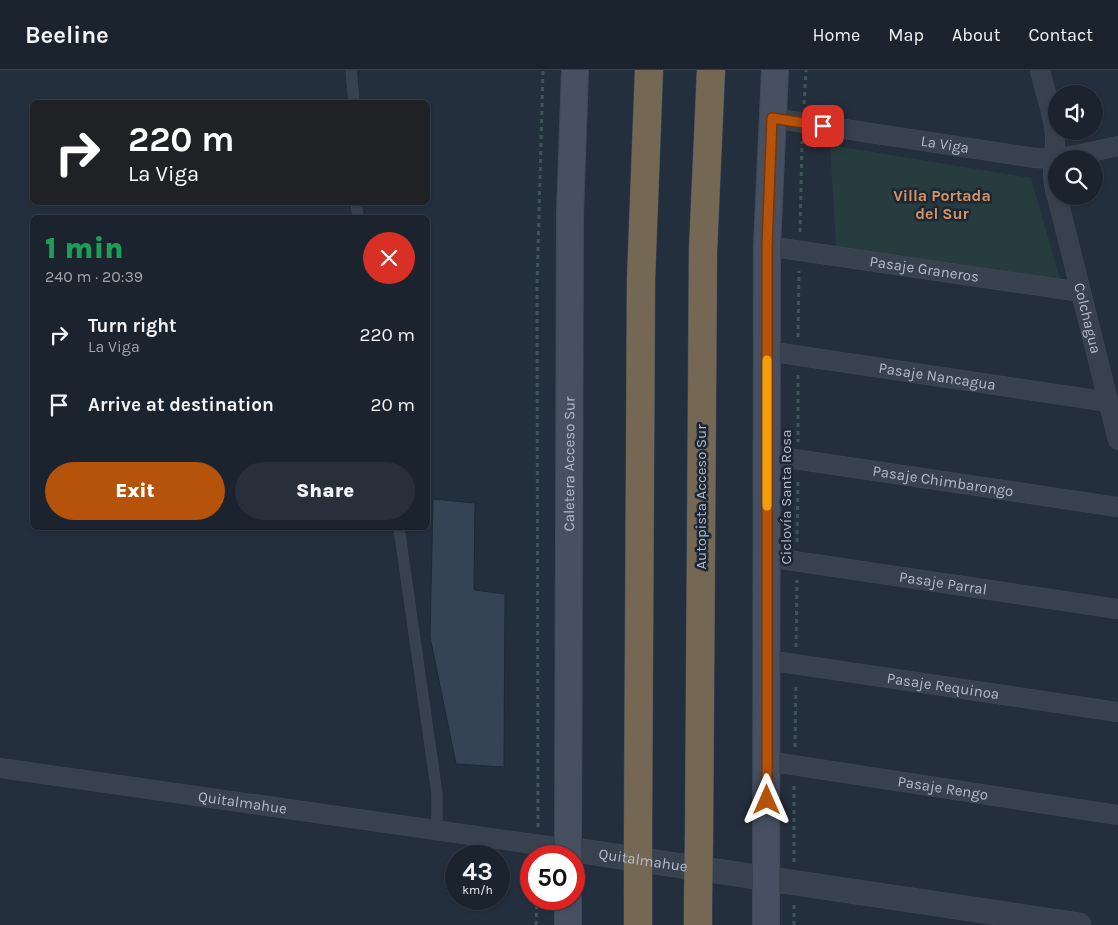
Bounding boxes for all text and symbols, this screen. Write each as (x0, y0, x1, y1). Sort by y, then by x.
text: Beeline (25, 21, 109, 49)
text: Home (812, 24, 860, 46)
text: Map (888, 24, 924, 46)
text: About (952, 24, 1001, 46)
text: Contact (1029, 24, 1093, 46)
map controls (1048, 85, 1103, 205)
button: sound (1048, 85, 1103, 140)
pin (802, 105, 844, 147)
icon: arrive (809, 112, 837, 140)
text: 220 m (128, 119, 235, 160)
icon: right (45, 120, 110, 185)
street label: La Viga (920, 132, 970, 157)
button: search (1048, 150, 1103, 205)
text: La Viga (128, 161, 199, 187)
district label: Villa Portada del Sur (893, 186, 991, 223)
text: 1 min (45, 230, 124, 266)
button: close (363, 232, 415, 284)
street label: Pasaje Graneros (868, 252, 980, 286)
text: 240 m · 20:39 (45, 267, 143, 286)
street label: Colchagua (1070, 281, 1105, 356)
text: Turn right (88, 315, 177, 337)
icon: right (45, 321, 73, 349)
text: 220 m (359, 324, 415, 346)
text: La Viga (88, 337, 140, 356)
street label: Pasaje Nancagua (877, 359, 997, 394)
icon: arrive (45, 391, 73, 419)
text: Arrive at destination (88, 394, 274, 416)
text: 20 m (370, 394, 415, 416)
street label: Caletera Acceso Sur (560, 396, 578, 532)
street label: Autopista Acceso Sur (692, 424, 710, 570)
street label: Ciclovía Santa Rosa (777, 430, 795, 565)
button: Exit (45, 462, 225, 520)
button: Share (235, 462, 415, 520)
street label: Pasaje Chimbarongo (872, 462, 1015, 500)
street label: Pasaje Parral (898, 568, 988, 598)
street label: Pasaje Requinoa (886, 669, 1001, 703)
street label: Pasaje Rengo (896, 772, 989, 804)
position arrow (740, 773, 792, 825)
street label: Quitalmahue (197, 787, 288, 818)
speed limit sign: 50 (520, 845, 585, 910)
street label: Quitalmahue (598, 845, 689, 876)
text: 43 (462, 857, 493, 886)
text: km/h (462, 883, 493, 897)

